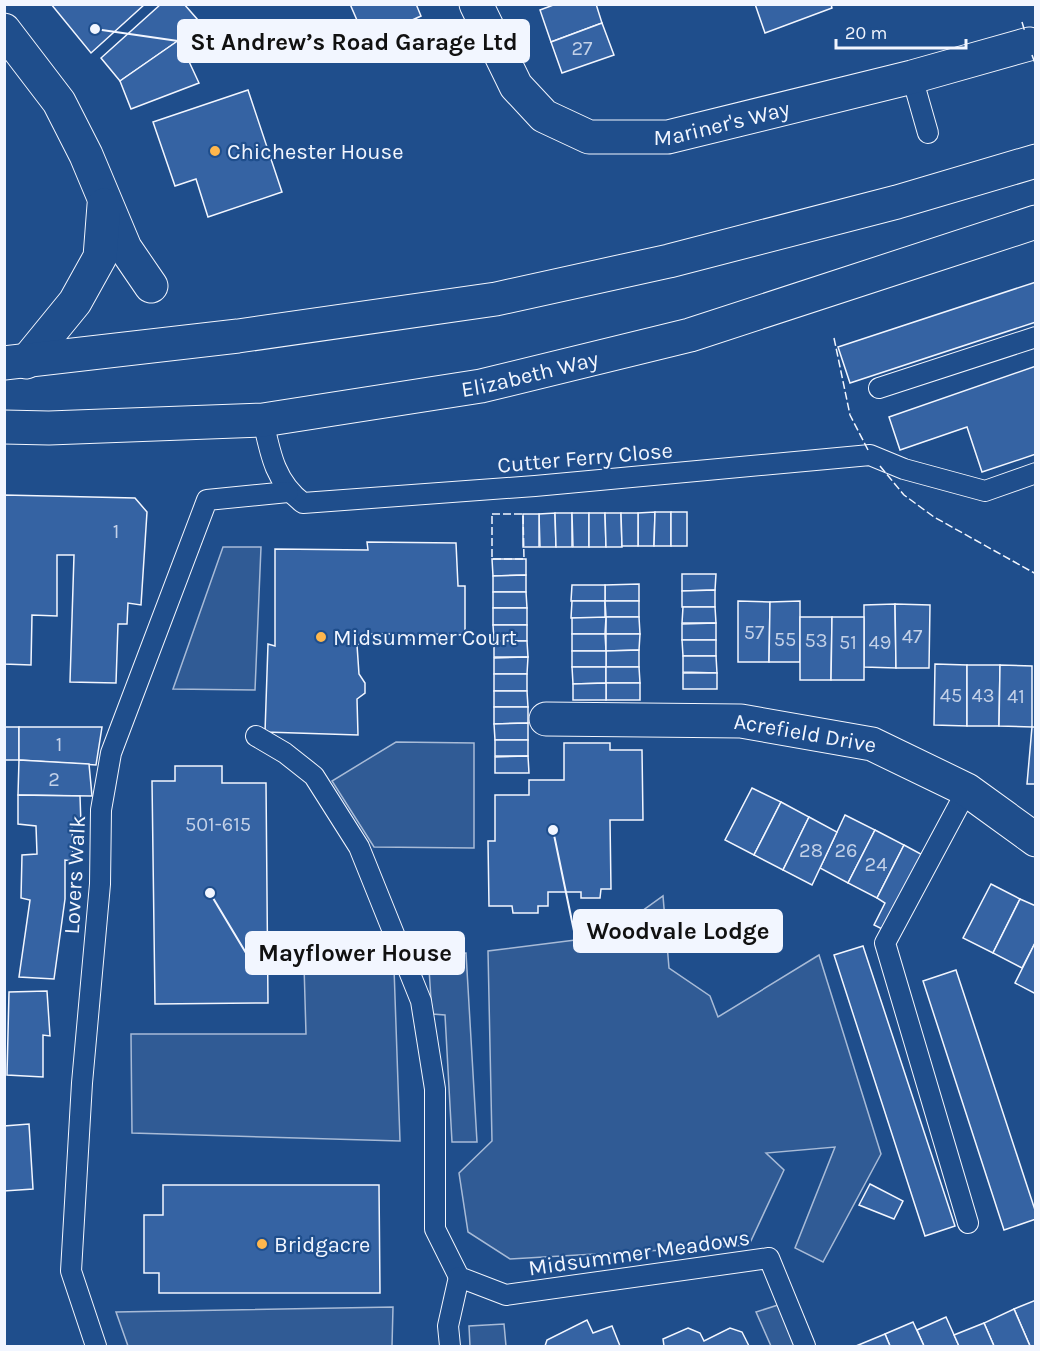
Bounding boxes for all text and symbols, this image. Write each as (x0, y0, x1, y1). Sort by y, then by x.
scale bar (836, 12, 966, 50)
callout: St Andrew’s Road Garage Ltd (178, 20, 529, 62)
text: 20 m (845, 22, 887, 44)
text: St Andrew’s Road Garage Ltd (190, 28, 518, 56)
house number: 27 (572, 37, 593, 60)
street label: Mariner's Way (654, 96, 792, 151)
place label: Chichester House (227, 139, 403, 165)
marker: Chichester House (208, 144, 222, 158)
street label: Elizabeth Way (459, 346, 601, 403)
street label: Cutter Ferry Close (496, 437, 674, 479)
house number: 1 (113, 520, 119, 543)
house number: 57 (744, 621, 765, 644)
place label: Midsummer Court (333, 625, 517, 651)
house number: 47 (902, 625, 923, 648)
house number: 55 (774, 628, 796, 651)
house number: 53 (804, 629, 828, 652)
marker: Midsummer Court (314, 630, 328, 644)
house number: 51 (839, 631, 857, 654)
house number: 49 (869, 631, 891, 654)
house number: 45 (940, 684, 962, 707)
house number: 43 (972, 684, 994, 707)
house number: 41 (1007, 685, 1025, 708)
street label: Acrefield Drive (734, 709, 878, 759)
house number: 1 (56, 733, 62, 756)
house number: 2 (48, 768, 60, 791)
house number: 501-615 (185, 813, 251, 836)
street label: Lovers Walk (59, 815, 91, 935)
house number: 28 (799, 839, 823, 862)
house number: 26 (834, 839, 858, 862)
house number: 24 (865, 853, 887, 876)
callout: Woodvale Lodge (574, 910, 782, 952)
text: Woodvale Lodge (586, 917, 770, 945)
callout: Mayflower House (246, 932, 464, 974)
text: Mayflower House (258, 939, 452, 967)
street label: Midsummer Meadows (527, 1225, 752, 1281)
place label: Bridgacre (274, 1232, 370, 1258)
marker: Bridgacre (255, 1237, 269, 1251)

